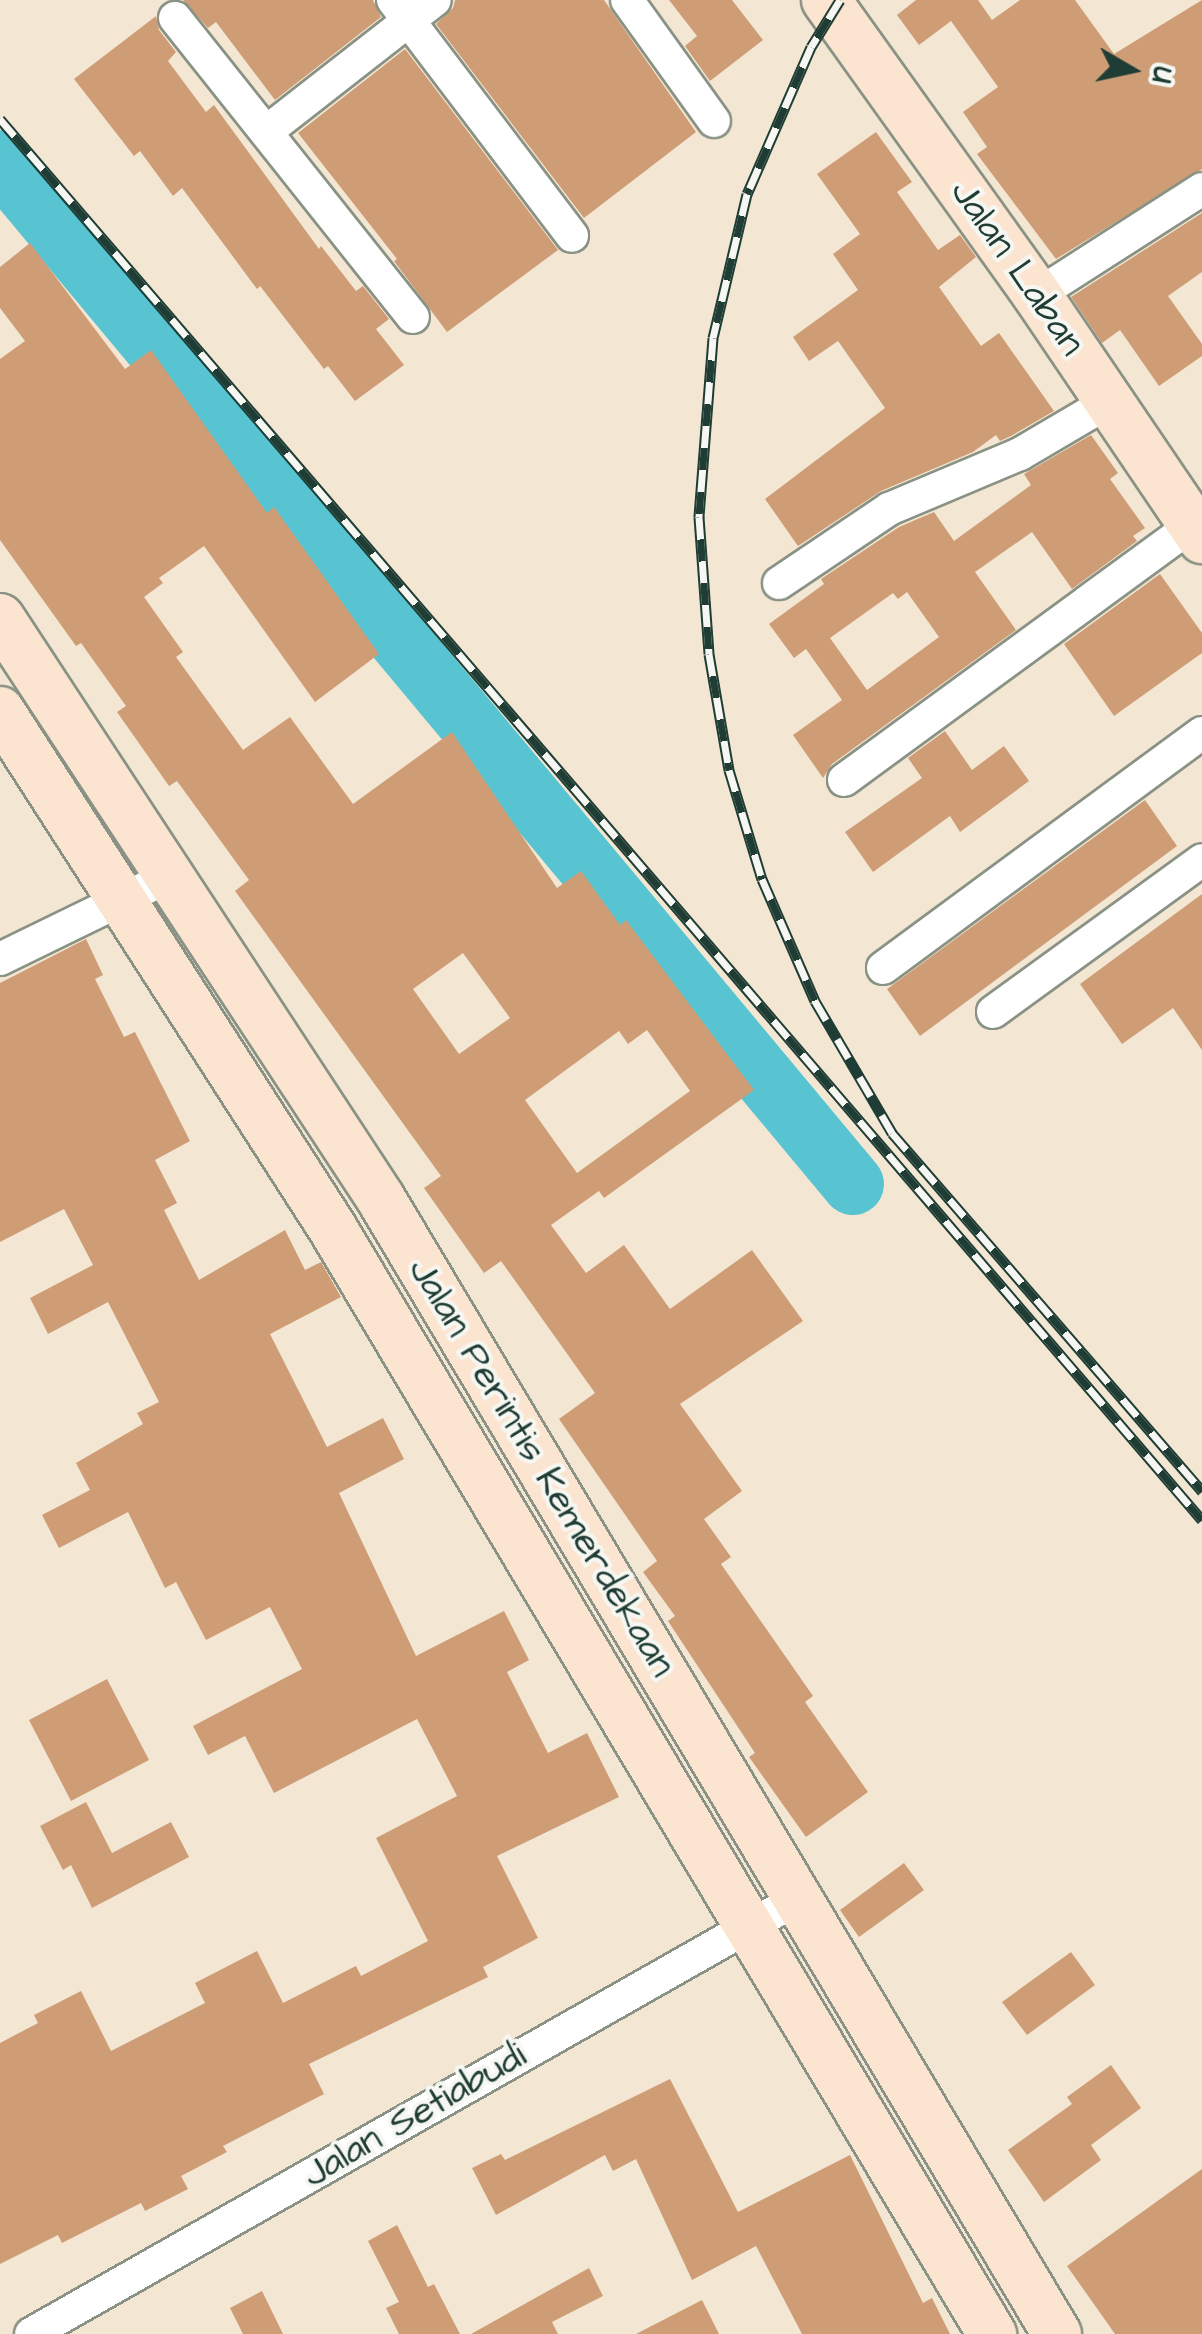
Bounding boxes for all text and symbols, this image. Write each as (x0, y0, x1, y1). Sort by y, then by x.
north arrow (1082, 20, 1182, 120)
text: U (1142, 64, 1183, 86)
street label: Jalan Laban (940, 171, 1094, 365)
street label: Jalan Perintis Kemerdekaan (398, 1250, 684, 1686)
street label: Jalan Setiabudi (295, 2034, 535, 2198)

